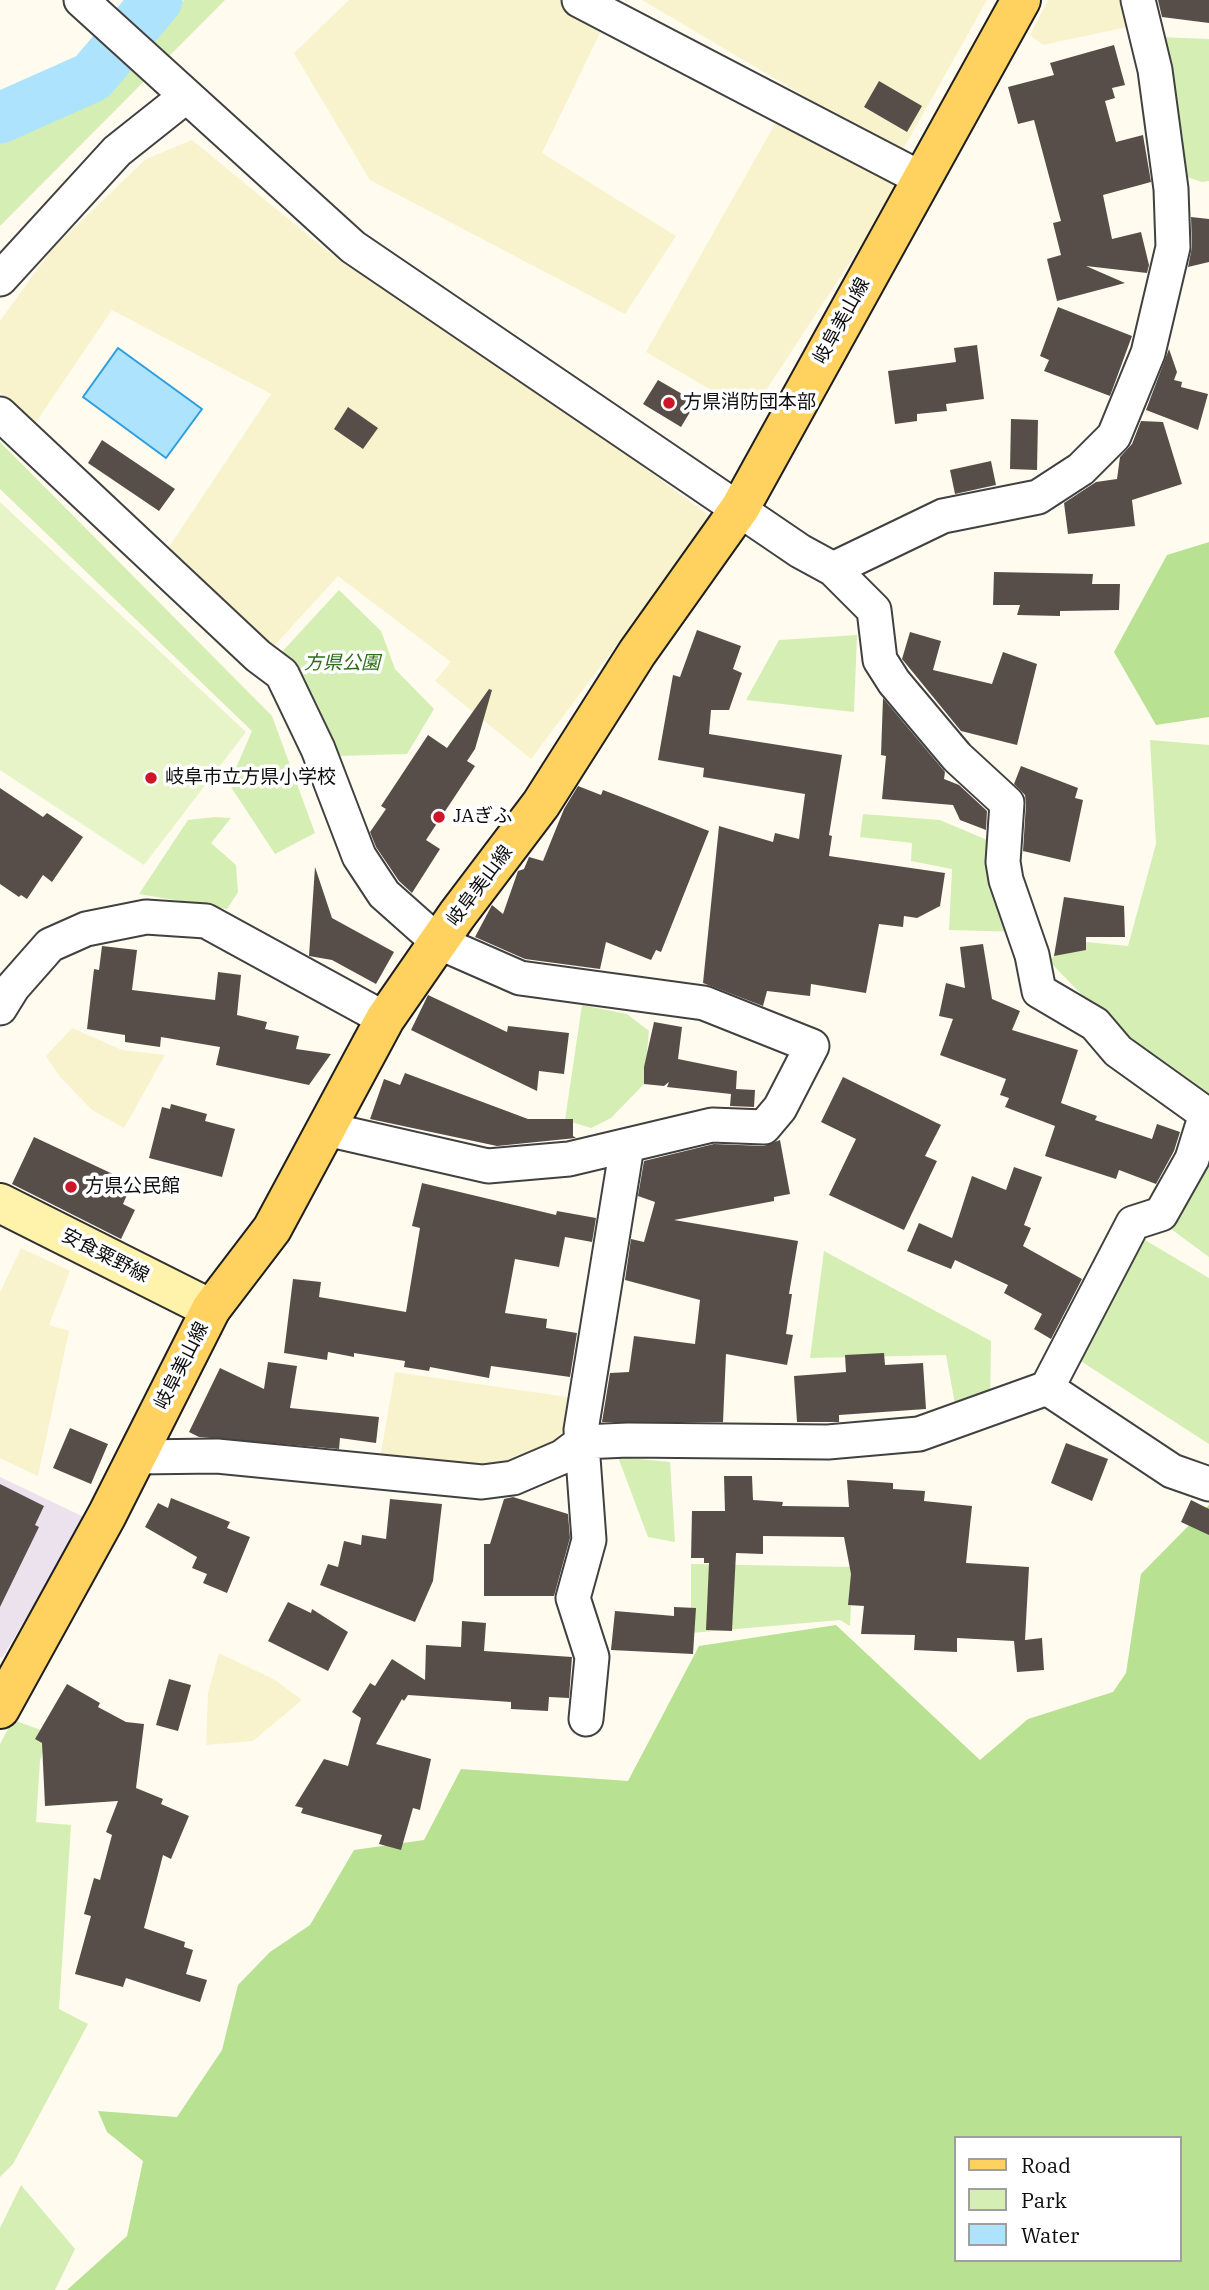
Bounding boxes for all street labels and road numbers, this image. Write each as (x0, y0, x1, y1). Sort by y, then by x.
street label: 岐阜美山線 (809, 274, 875, 368)
street label: 岐阜美山線 (442, 841, 518, 931)
street label: 安食粟野線 (58, 1224, 152, 1288)
street label: 岐阜美山線 (150, 1319, 214, 1413)

